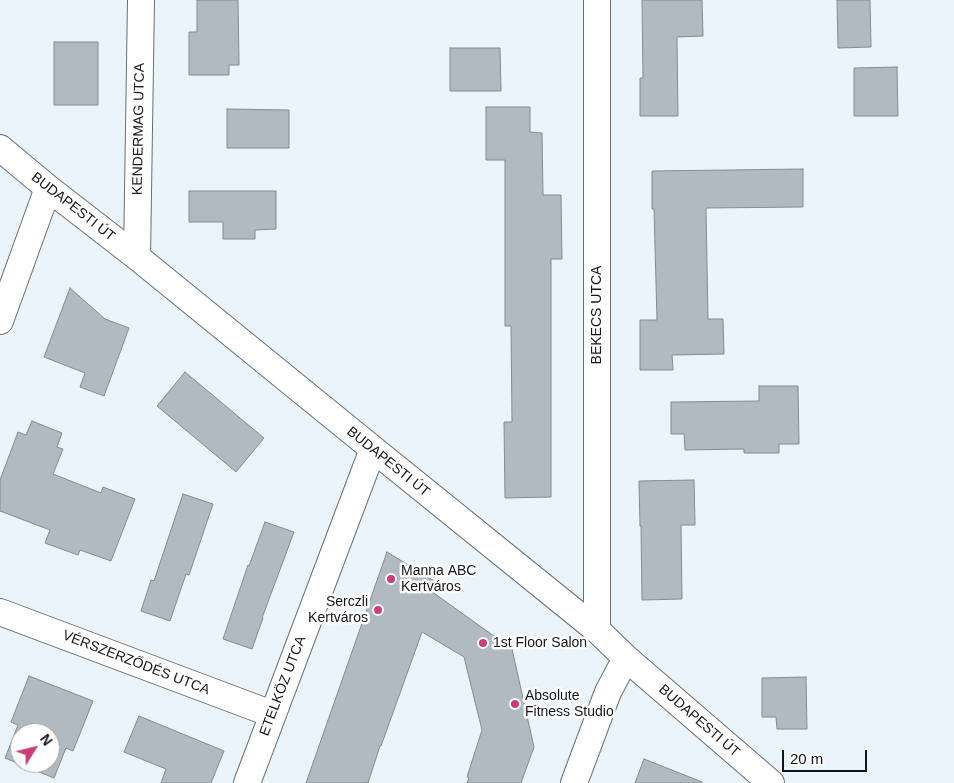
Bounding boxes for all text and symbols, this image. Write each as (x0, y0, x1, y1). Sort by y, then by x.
street label: KENDERMAG UTCA (129, 63, 149, 195)
street label: BUDAPESTI ÚT (28, 169, 118, 245)
street label: BEKECS UTCA (589, 266, 605, 364)
street label: BUDAPESTI ÚT (343, 423, 433, 501)
place label: Manna ABC Kertváros (401, 563, 476, 596)
marker: Manna ABC Kertváros (385, 573, 397, 585)
place label: Serczli Kertváros (308, 594, 368, 626)
marker: Serczli Kertváros (372, 604, 384, 616)
street label: VÉRSZERZŐDÉS UTCA (60, 627, 212, 699)
street label: ETELKÖZ UTCA (256, 634, 310, 738)
place label: 1st Floor Salon (493, 635, 587, 651)
marker: 1st Floor Salon (477, 637, 489, 649)
street label: BUDAPESTI ÚT (655, 681, 743, 761)
place label: Absolute Fitness Studio (525, 688, 614, 720)
marker: Absolute Fitness Studio (509, 698, 521, 710)
north arrow (10, 723, 60, 773)
text: N (37, 731, 56, 749)
scale bar (784, 740, 869, 772)
text: 20 m (790, 750, 823, 767)

